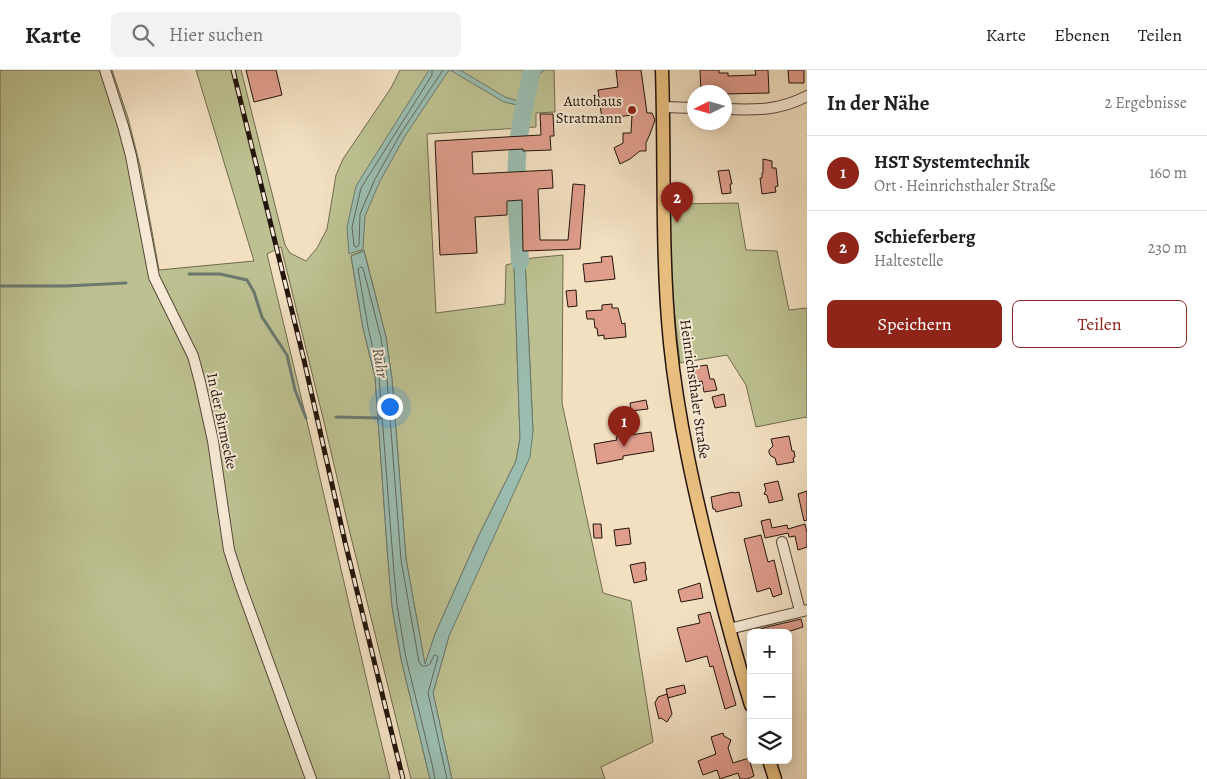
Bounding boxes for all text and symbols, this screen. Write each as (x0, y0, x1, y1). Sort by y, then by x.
search box (111, 12, 461, 57)
text: Karte (25, 19, 81, 51)
icon: search (129, 21, 157, 49)
text: Hier suchen (169, 22, 263, 48)
text: Karte (986, 23, 1026, 47)
text: Ebenen (1054, 23, 1110, 47)
text: Teilen (1138, 23, 1182, 47)
north arrow (687, 85, 732, 130)
text: In der Nähe (827, 89, 929, 117)
place label: Autohaus Stratmann (556, 91, 622, 128)
text: 2 Ergebnisse (1105, 92, 1187, 114)
marker: Autohaus Stratmann (626, 104, 638, 116)
text: HST Systemtechnik (874, 149, 1030, 175)
text: 1 (840, 162, 846, 184)
text: 160 m (1149, 162, 1187, 184)
text: Ort · Heinrichsthaler Straße (874, 175, 1056, 197)
pin: 2 (661, 182, 693, 223)
text: Schieferberg (874, 224, 975, 250)
text: 2 (839, 237, 847, 259)
text: 230 m (1148, 237, 1187, 259)
text: Haltestelle (874, 250, 943, 272)
button: Speichern (827, 300, 1002, 348)
button: Teilen (1012, 300, 1187, 348)
street label: Heinrichsthaler Straße (675, 318, 715, 460)
water label: Ruhr (367, 346, 394, 380)
street label: In der Birmecke (202, 371, 242, 471)
your location (377, 394, 403, 420)
pin: 1 (608, 406, 640, 447)
map controls (747, 629, 792, 764)
button: + (747, 629, 792, 674)
button: − (747, 674, 792, 719)
button: layers (747, 719, 792, 764)

